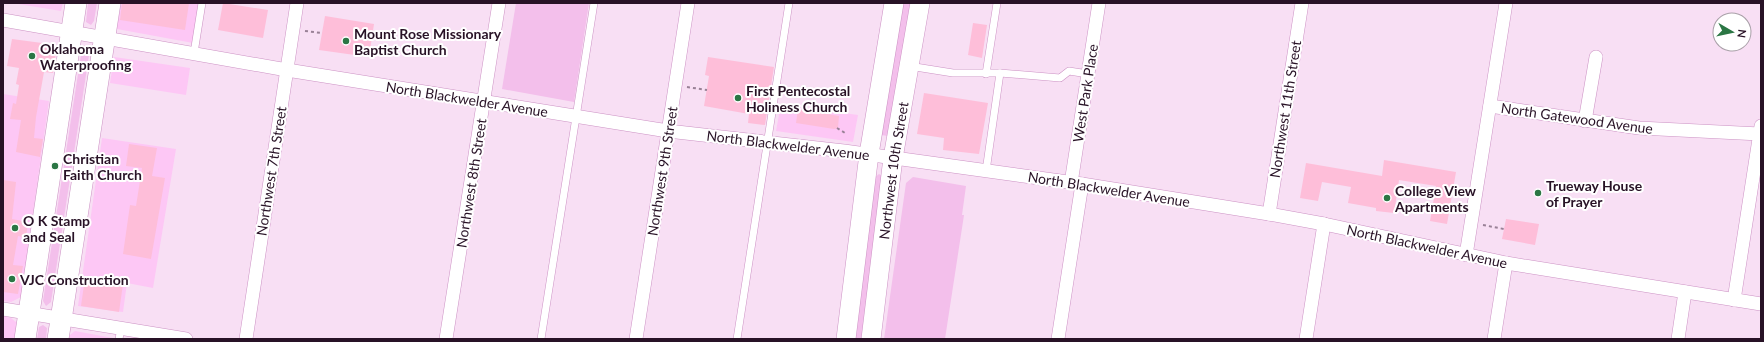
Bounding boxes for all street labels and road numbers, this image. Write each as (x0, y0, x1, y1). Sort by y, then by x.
street label: Northwest 11th Street (1266, 39, 1304, 179)
street label: West Park Place (1069, 43, 1101, 143)
street label: North Blackwelder Avenue (385, 78, 549, 120)
street label: North Gatewood Avenue (1500, 99, 1654, 137)
street label: Northwest 10th Street (875, 100, 911, 240)
street label: Northwest 7th Street (252, 105, 290, 237)
street label: Northwest 9th Street (643, 105, 681, 237)
street label: Northwest 8th Street (452, 117, 490, 249)
street label: North Blackwelder Avenue (706, 127, 870, 163)
street label: North Blackwelder Avenue (1027, 168, 1191, 210)
street label: North Blackwelder Avenue (1345, 221, 1509, 271)

